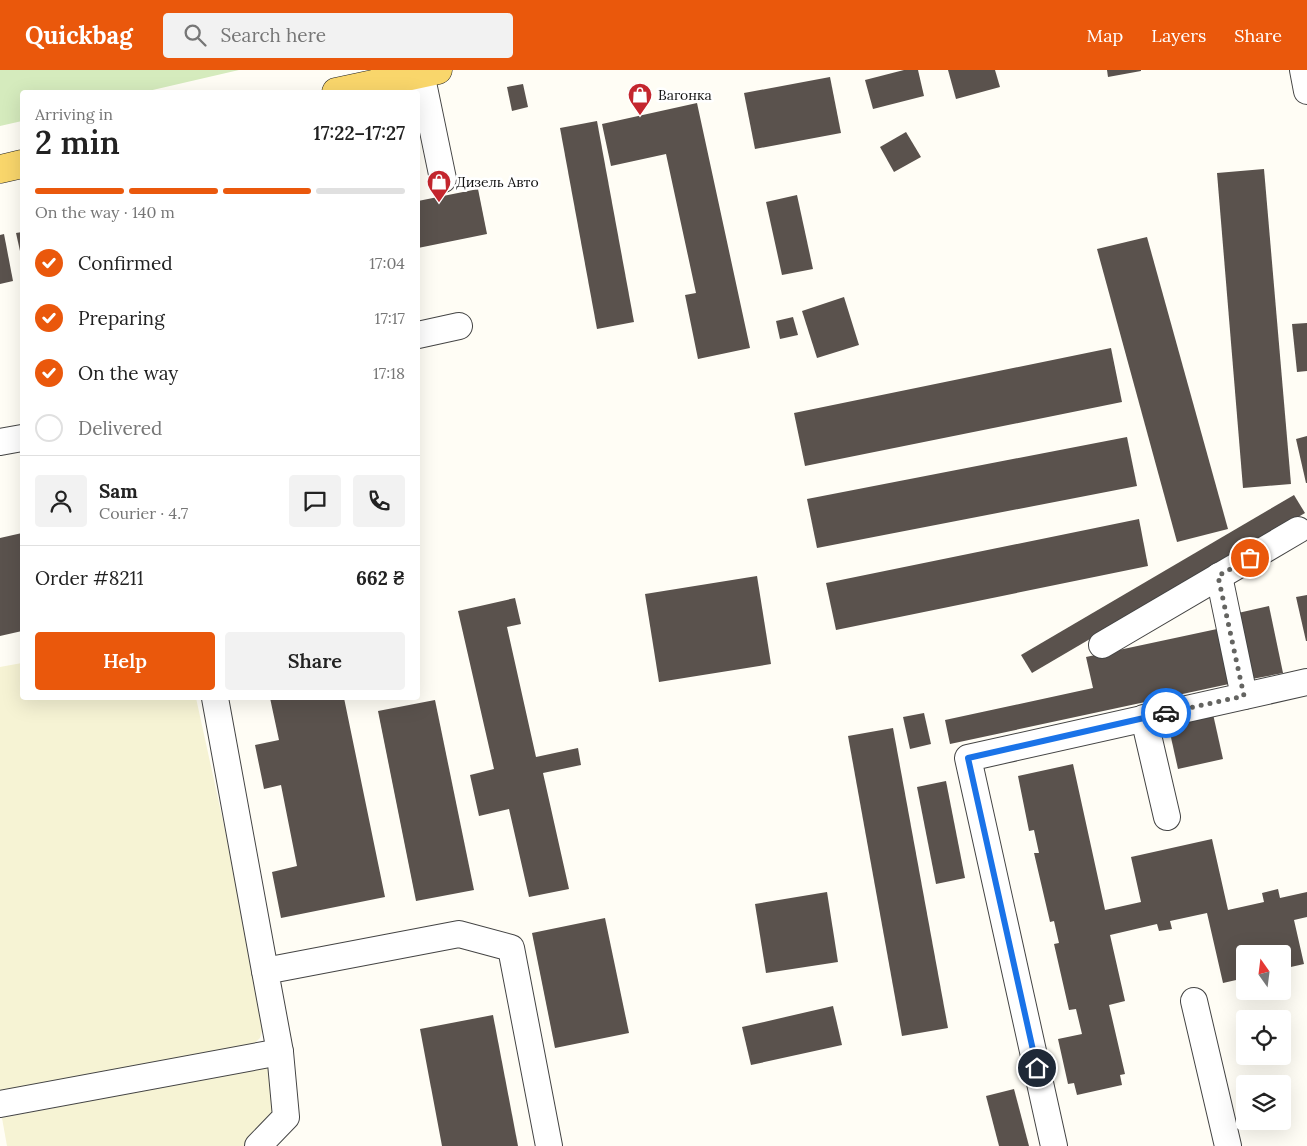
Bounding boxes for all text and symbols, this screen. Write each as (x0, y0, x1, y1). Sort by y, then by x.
search box (163, 13, 513, 58)
text: Quickbag (25, 20, 133, 51)
icon: search (181, 21, 209, 49)
text: Search here (221, 23, 326, 47)
text: Map (1087, 24, 1123, 47)
text: Layers (1151, 24, 1206, 47)
text: Share (1234, 24, 1282, 47)
shop icon: Вагонка (627, 82, 653, 116)
place label: Вагонка (658, 86, 712, 104)
text: Arriving in (35, 104, 113, 124)
text: 17:22–17:27 (313, 121, 405, 145)
text: 2 min (35, 122, 120, 163)
shop icon: Дизель Авто (426, 169, 452, 203)
place label: Дизель Авто (456, 173, 539, 191)
text: On the way · 140 m (35, 202, 175, 222)
icon: check (35, 249, 63, 277)
text: Confirmed (78, 251, 173, 275)
text: 17:04 (369, 253, 405, 273)
icon: check (35, 304, 63, 332)
text: Preparing (78, 306, 165, 330)
text: 17:17 (375, 308, 405, 328)
icon: check (35, 359, 63, 387)
text: On the way (78, 361, 178, 385)
text: 17:18 (373, 363, 405, 383)
text: Delivered (78, 416, 162, 440)
button: person (35, 475, 87, 527)
button: chat (289, 475, 341, 527)
button: phone (353, 475, 405, 527)
text: Sam (99, 479, 138, 503)
text: Courier · 4.7 (99, 503, 188, 523)
pin (1229, 537, 1271, 579)
icon: bag (1236, 544, 1264, 572)
text: Order #8211 (35, 566, 144, 590)
text: 662 ₴ (356, 566, 405, 590)
button: Help (35, 632, 215, 690)
button: Share (225, 632, 405, 690)
courier (1141, 688, 1191, 738)
icon: car (1152, 699, 1180, 727)
north arrow (1236, 945, 1291, 1000)
map controls (1236, 945, 1291, 1130)
button: locate (1236, 1010, 1291, 1065)
pin (1016, 1047, 1058, 1089)
icon: home (1023, 1054, 1051, 1082)
button: layers (1236, 1075, 1291, 1130)

